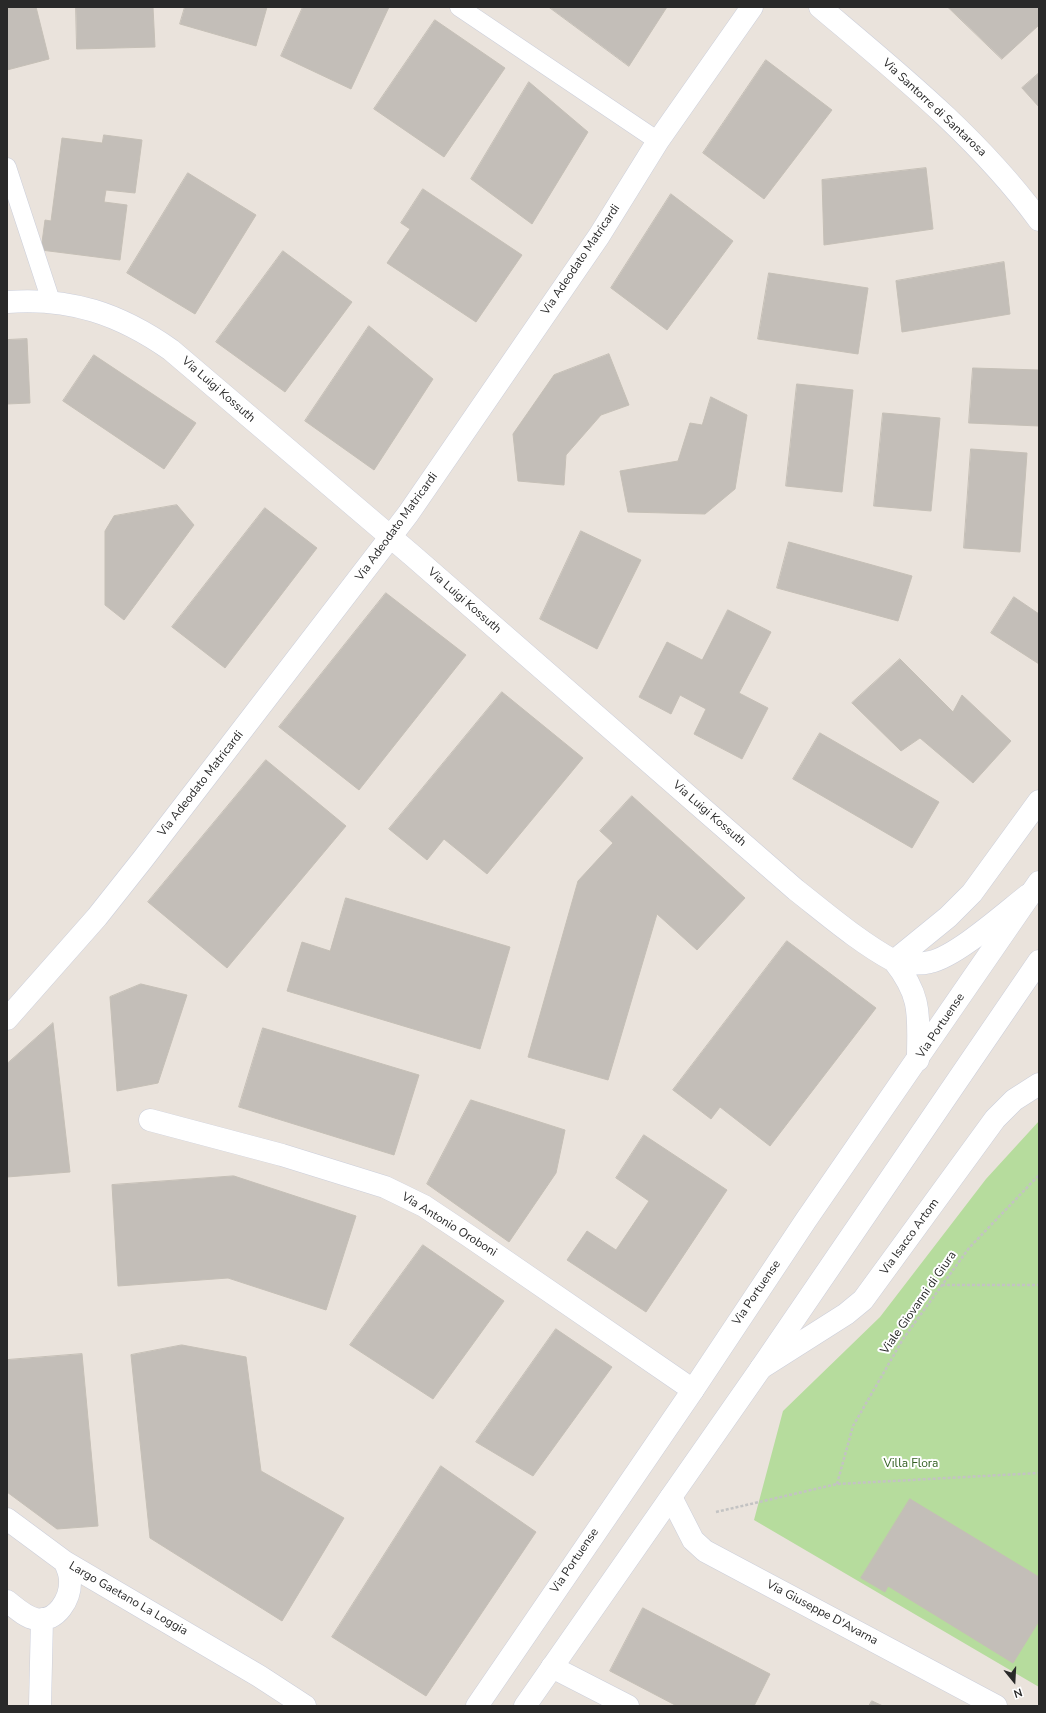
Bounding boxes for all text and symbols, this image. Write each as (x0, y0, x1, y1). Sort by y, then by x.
street label: Via Santorre di Santarosa (879, 56, 989, 160)
street label: Via Adeodato Matricardi (539, 202, 623, 318)
street label: Via Luigi Kossuth (178, 354, 258, 426)
street label: Via Adeodato Matricardi (353, 470, 441, 584)
street label: Via Luigi Kossuth (424, 565, 504, 637)
street label: Via Adeodato Matricardi (155, 728, 247, 840)
street label: Via Luigi Kossuth (669, 778, 749, 850)
street label: Via Portuense (914, 991, 968, 1061)
street label: Via Antonio Oroboni (399, 1190, 499, 1260)
street label: Via Isacco Artom (877, 1196, 943, 1278)
street label: Viale Giovanni di Giura (878, 1249, 960, 1357)
street label: Via Portuense (730, 1258, 784, 1328)
park label: Villa Flora (884, 1457, 938, 1471)
street label: Via Portuense (548, 1526, 602, 1596)
street label: Largo Gaetano La Loggia (66, 1559, 190, 1639)
street label: Via Giuseppe D'Avarna (764, 1577, 880, 1649)
north arrow (994, 1661, 1034, 1701)
text: N (1012, 1684, 1024, 1701)

